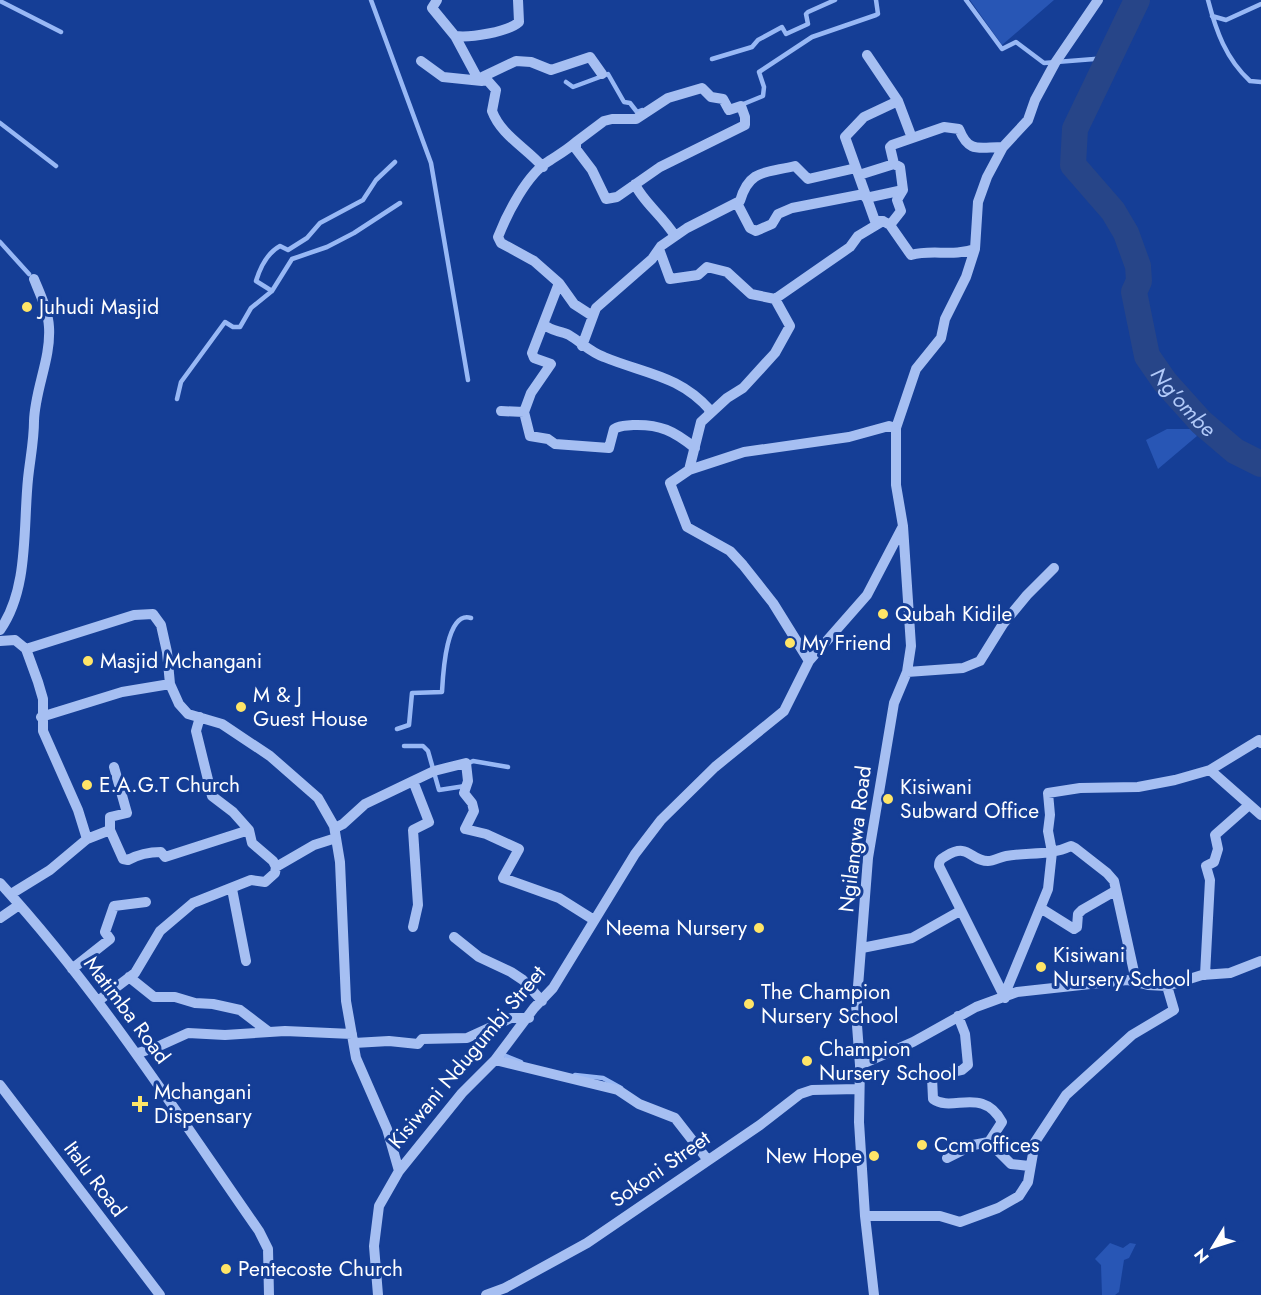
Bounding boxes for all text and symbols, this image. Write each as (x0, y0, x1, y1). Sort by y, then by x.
place label: Juhudi Masjid (36, 292, 159, 322)
marker: Juhudi Masjid (20, 300, 34, 314)
water label: Ng'ombe (1143, 360, 1223, 444)
place label: Qubah Kidile (895, 599, 1013, 629)
marker: Qubah Kidile (876, 607, 890, 621)
place label: My Friend (802, 628, 891, 658)
marker: My Friend (783, 636, 797, 650)
place label: Masjid Mchangani (100, 646, 262, 676)
marker: Masjid Mchangani (81, 654, 95, 668)
place label: M & J Guest House (253, 680, 368, 734)
marker: M & J Guest House (234, 700, 248, 714)
street label: Ngilangwa Road (831, 764, 879, 914)
place label: E.A.G.T Church (99, 770, 240, 800)
place label: Kisiwani Subward Office (900, 772, 1039, 826)
marker: E.A.G.T Church (80, 778, 94, 792)
marker: Kisiwani Subward Office (881, 792, 895, 806)
place label: Neema Nursery (605, 913, 748, 943)
marker: Neema Nursery (752, 921, 766, 935)
place label: Kisiwani Nursery School (1053, 940, 1191, 994)
street label: Matimba Road (77, 950, 177, 1070)
street label: Kisiwani Ndugumbi Street (381, 959, 553, 1155)
marker: Kisiwani Nursery School (1034, 960, 1048, 974)
place label: The Champion Nursery School (761, 977, 899, 1031)
marker: The Champion Nursery School (742, 997, 756, 1011)
place label: Champion Nursery School (819, 1034, 957, 1088)
marker: Champion Nursery School (800, 1054, 814, 1068)
place label: Mchangani Dispensary (154, 1077, 252, 1131)
marker: Mchangani Dispensary (131, 1095, 149, 1113)
street label: Sokoni Street (604, 1123, 716, 1215)
place label: Ccm offices (934, 1130, 1039, 1160)
street label: Italu Road (57, 1135, 133, 1223)
marker: Ccm offices (915, 1138, 929, 1152)
place label: New Hope (765, 1141, 862, 1171)
marker: New Hope (867, 1149, 881, 1163)
north arrow (1183, 1217, 1243, 1277)
text: N (1189, 1244, 1215, 1268)
place label: Pentecoste Church (238, 1254, 403, 1284)
marker: Pentecoste Church (219, 1262, 233, 1276)

